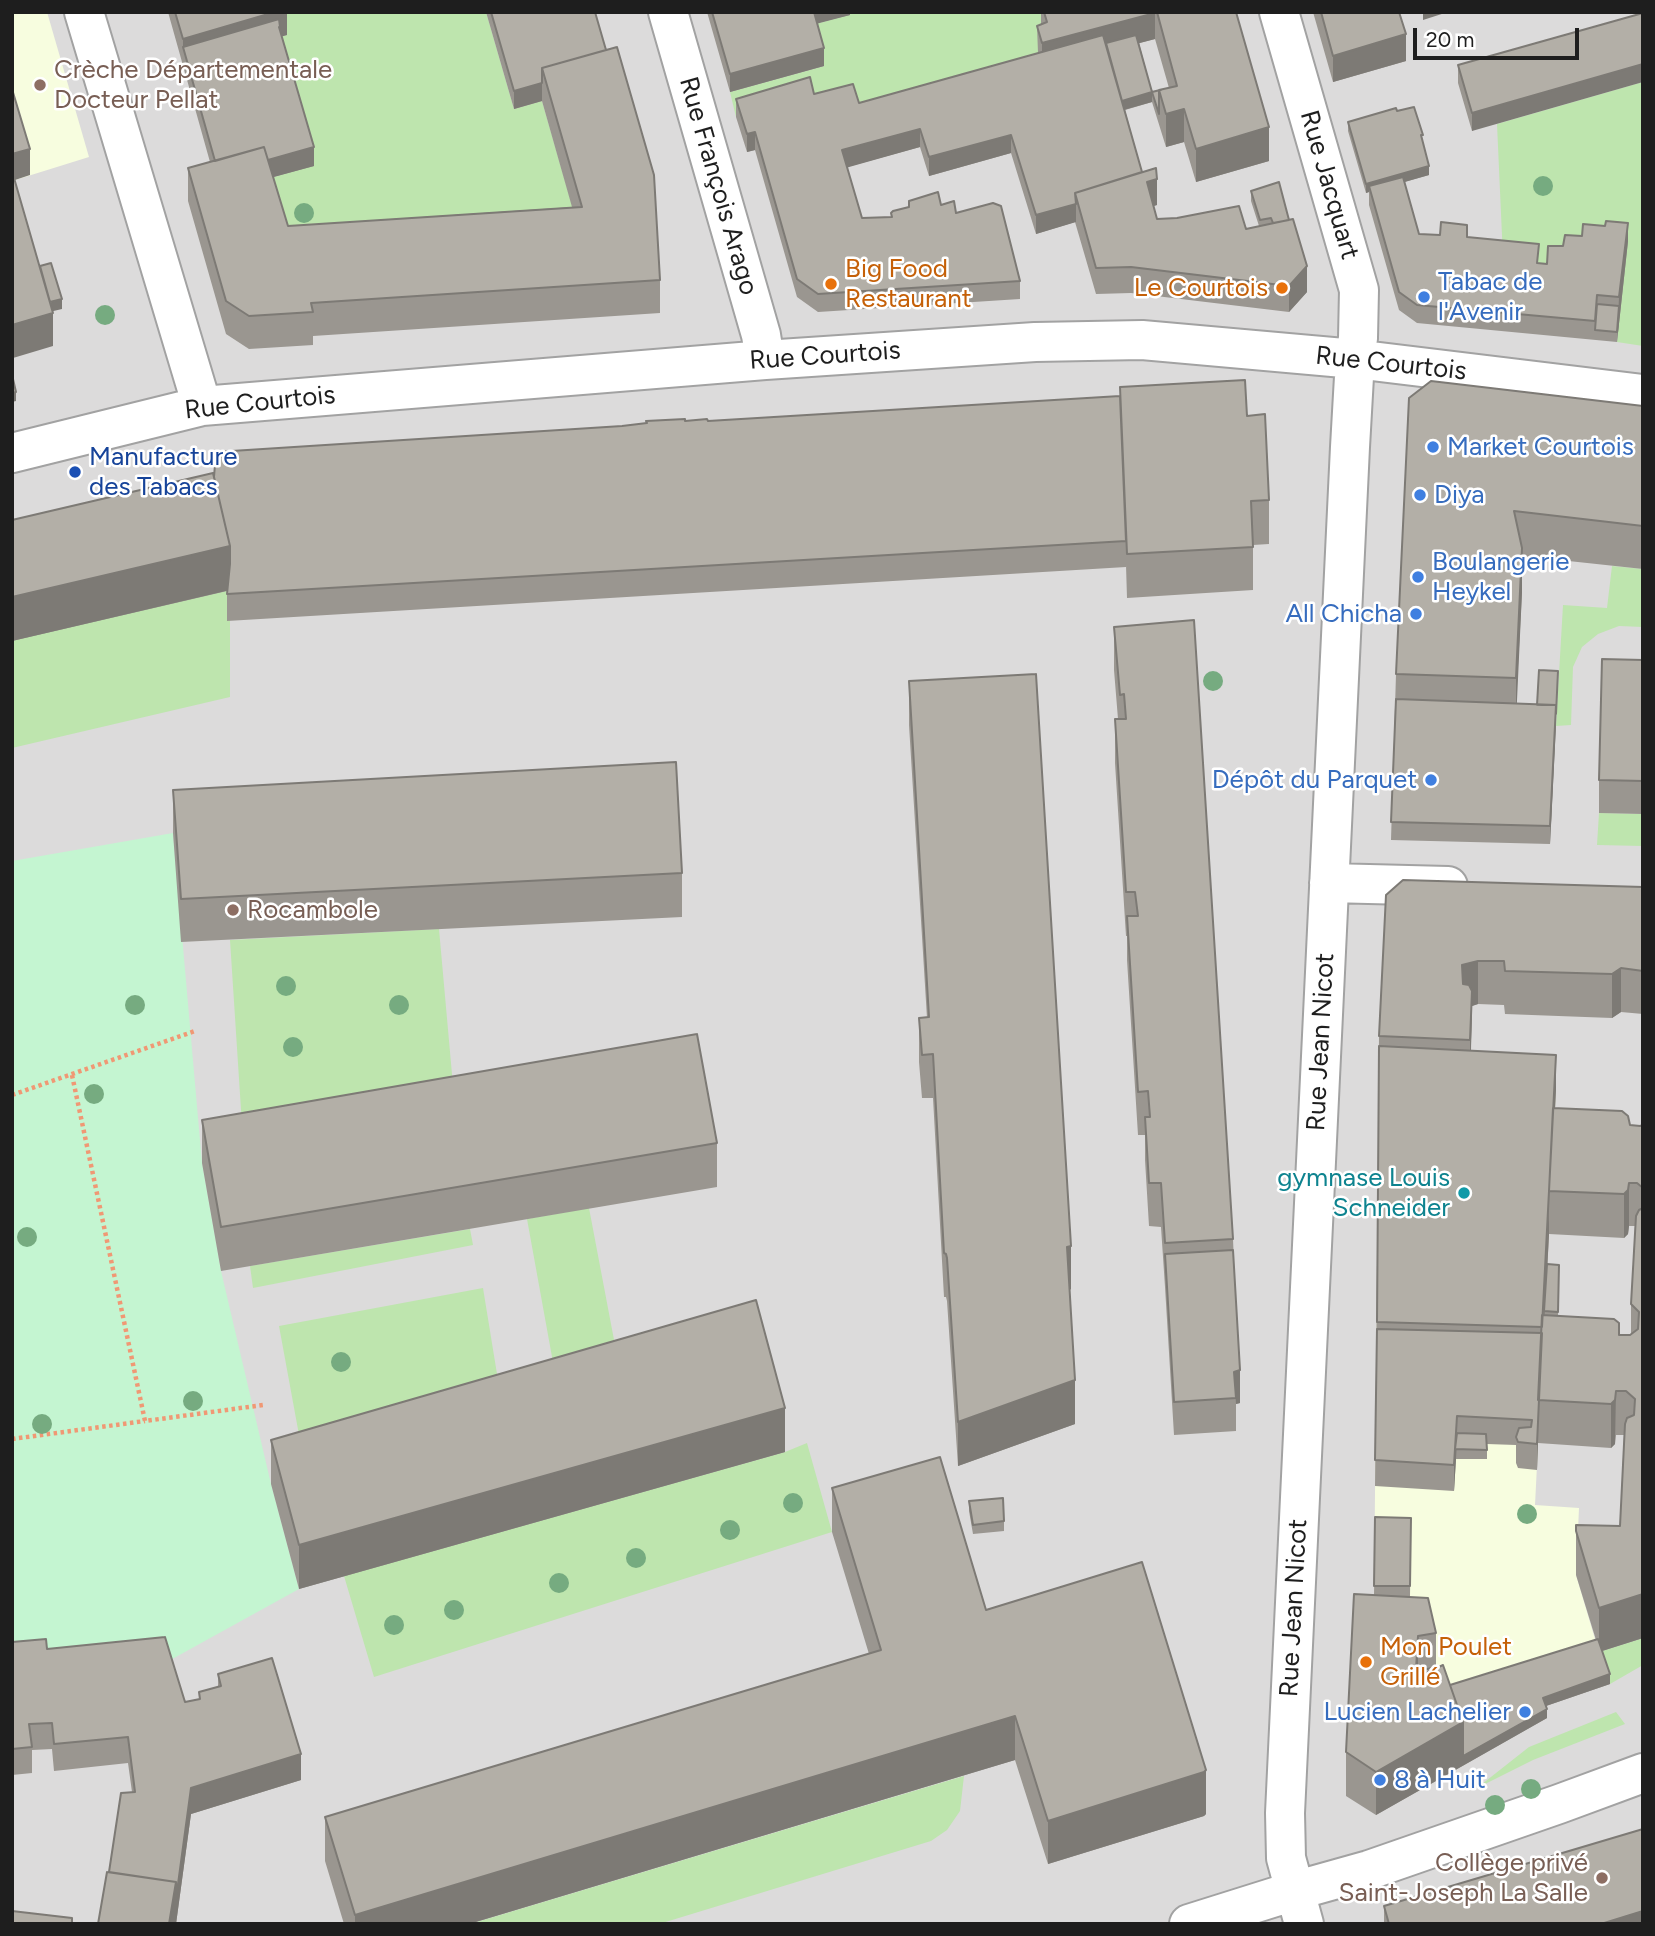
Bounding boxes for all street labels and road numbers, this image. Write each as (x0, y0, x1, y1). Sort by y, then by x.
street label: Rue François Arago (672, 73, 764, 299)
street label: Rue Jacquart (1293, 107, 1365, 263)
street label: Rue Courtois (748, 335, 902, 377)
street label: Rue Courtois (1314, 341, 1468, 387)
street label: Rue Courtois (183, 380, 337, 426)
street label: Rue Jean Nicot (1301, 952, 1341, 1132)
street label: Rue Jean Nicot (1274, 1518, 1314, 1698)

